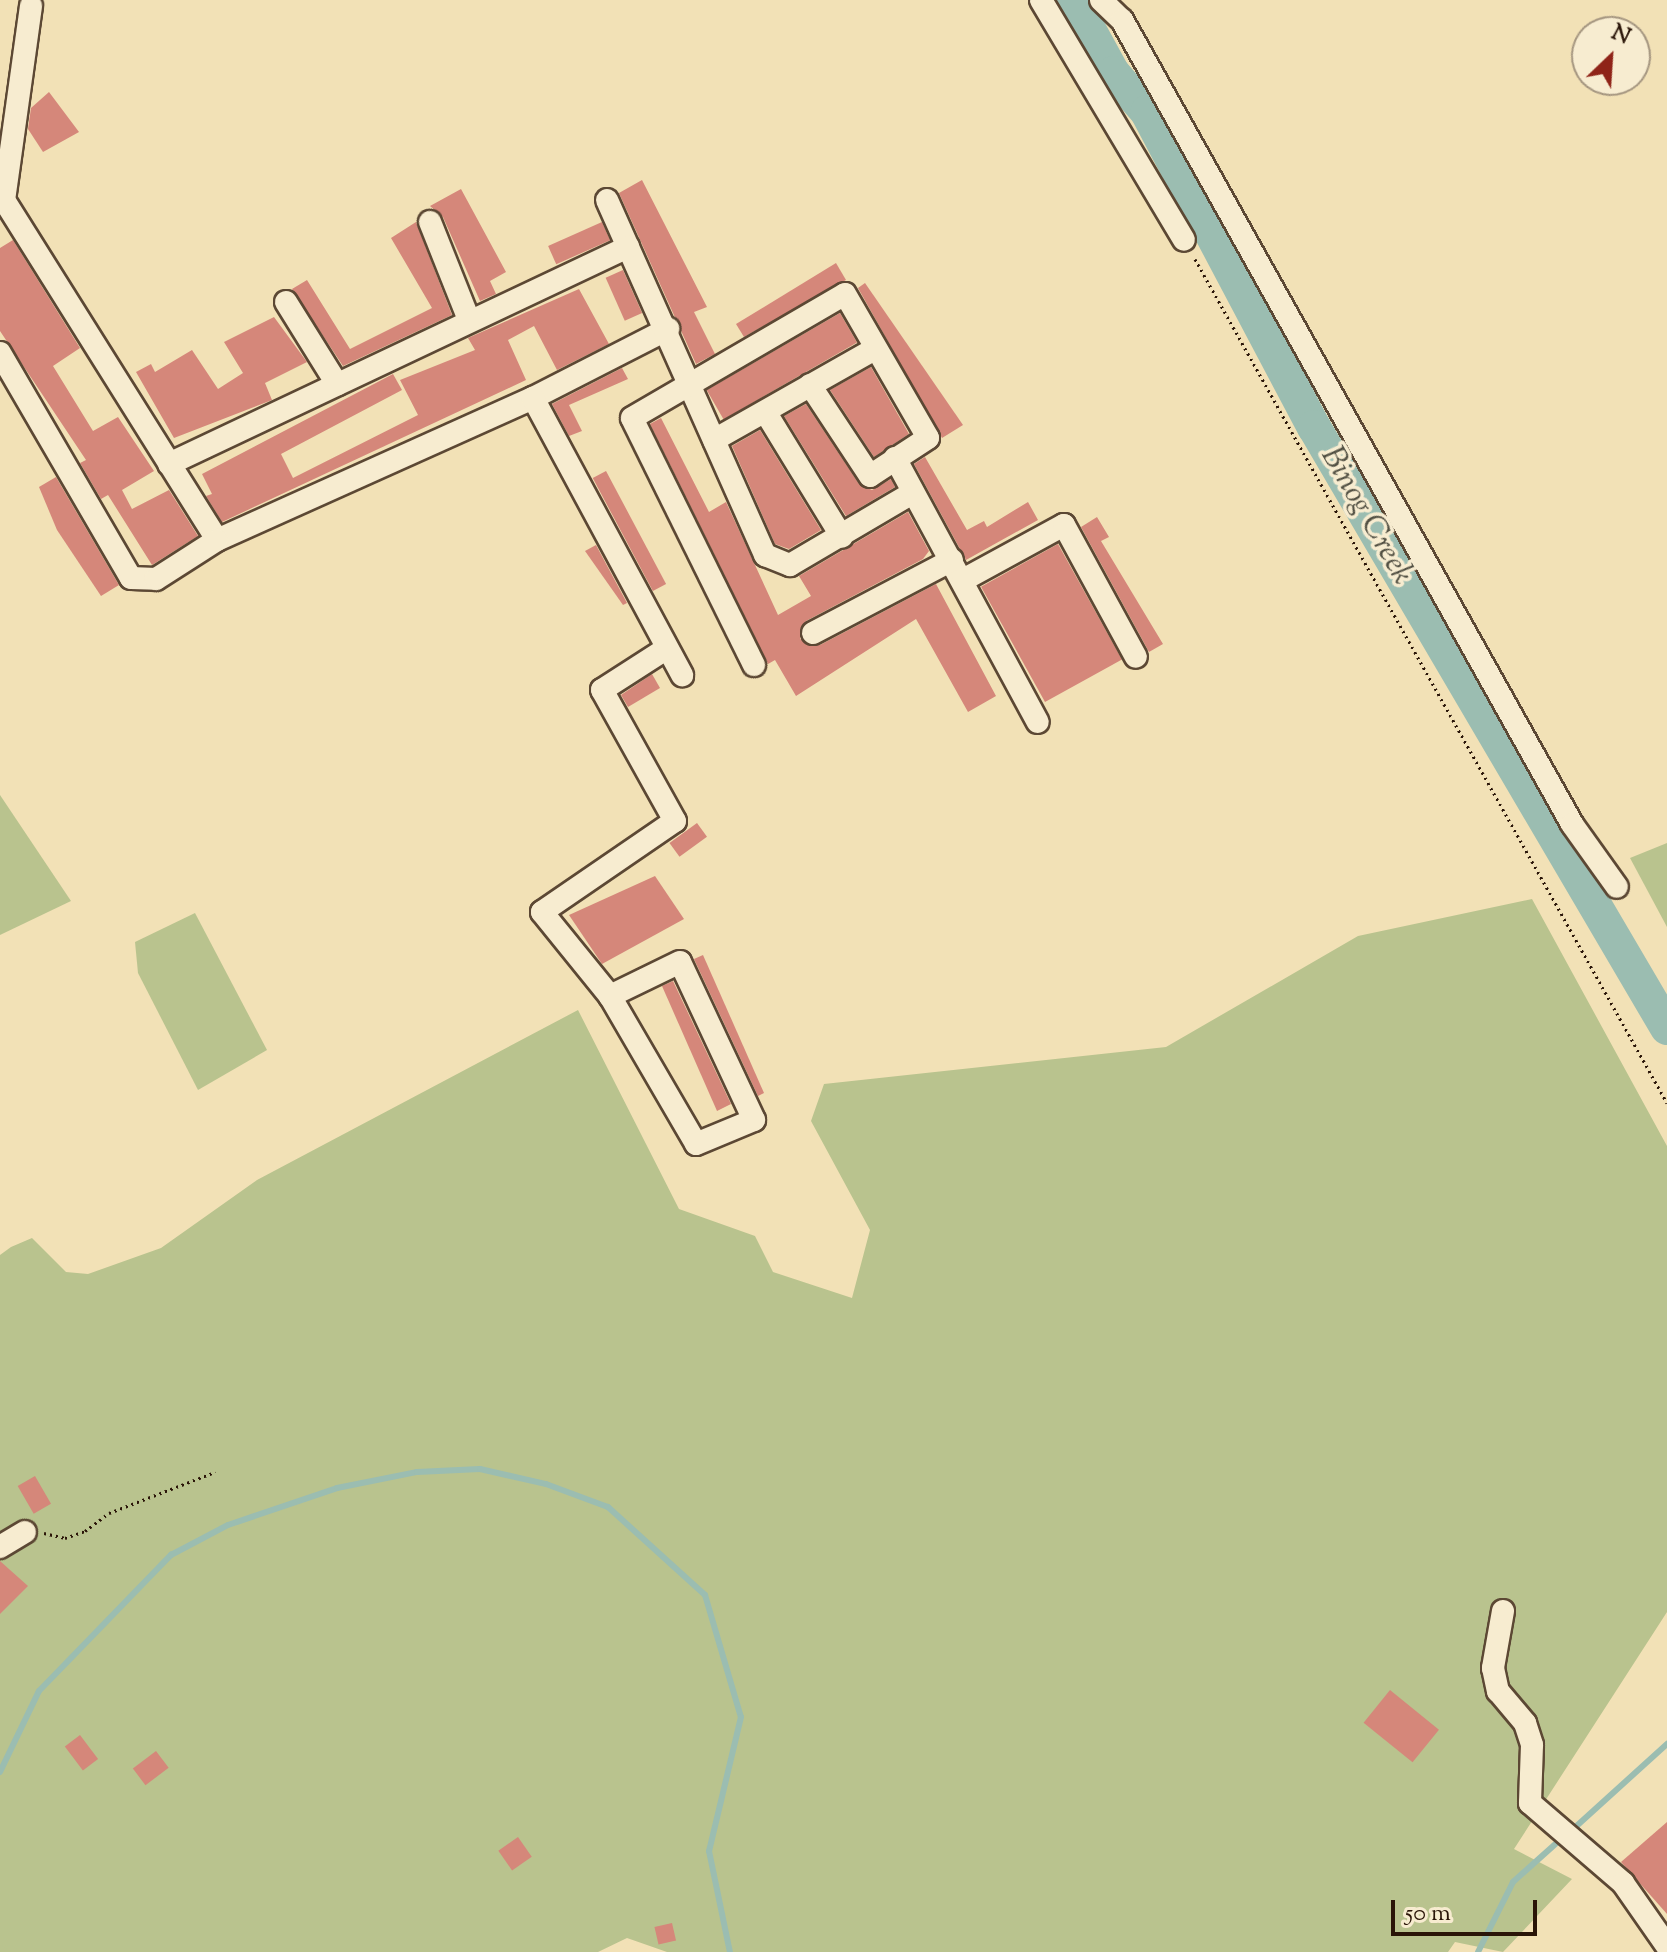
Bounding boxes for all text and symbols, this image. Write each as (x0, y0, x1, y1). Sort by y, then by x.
north arrow (1571, 16, 1651, 96)
text: N (1606, 18, 1635, 54)
water label: Binog Creek (1311, 440, 1421, 592)
scale bar (1395, 1884, 1541, 1934)
text: 50 m (1405, 1897, 1451, 1931)

